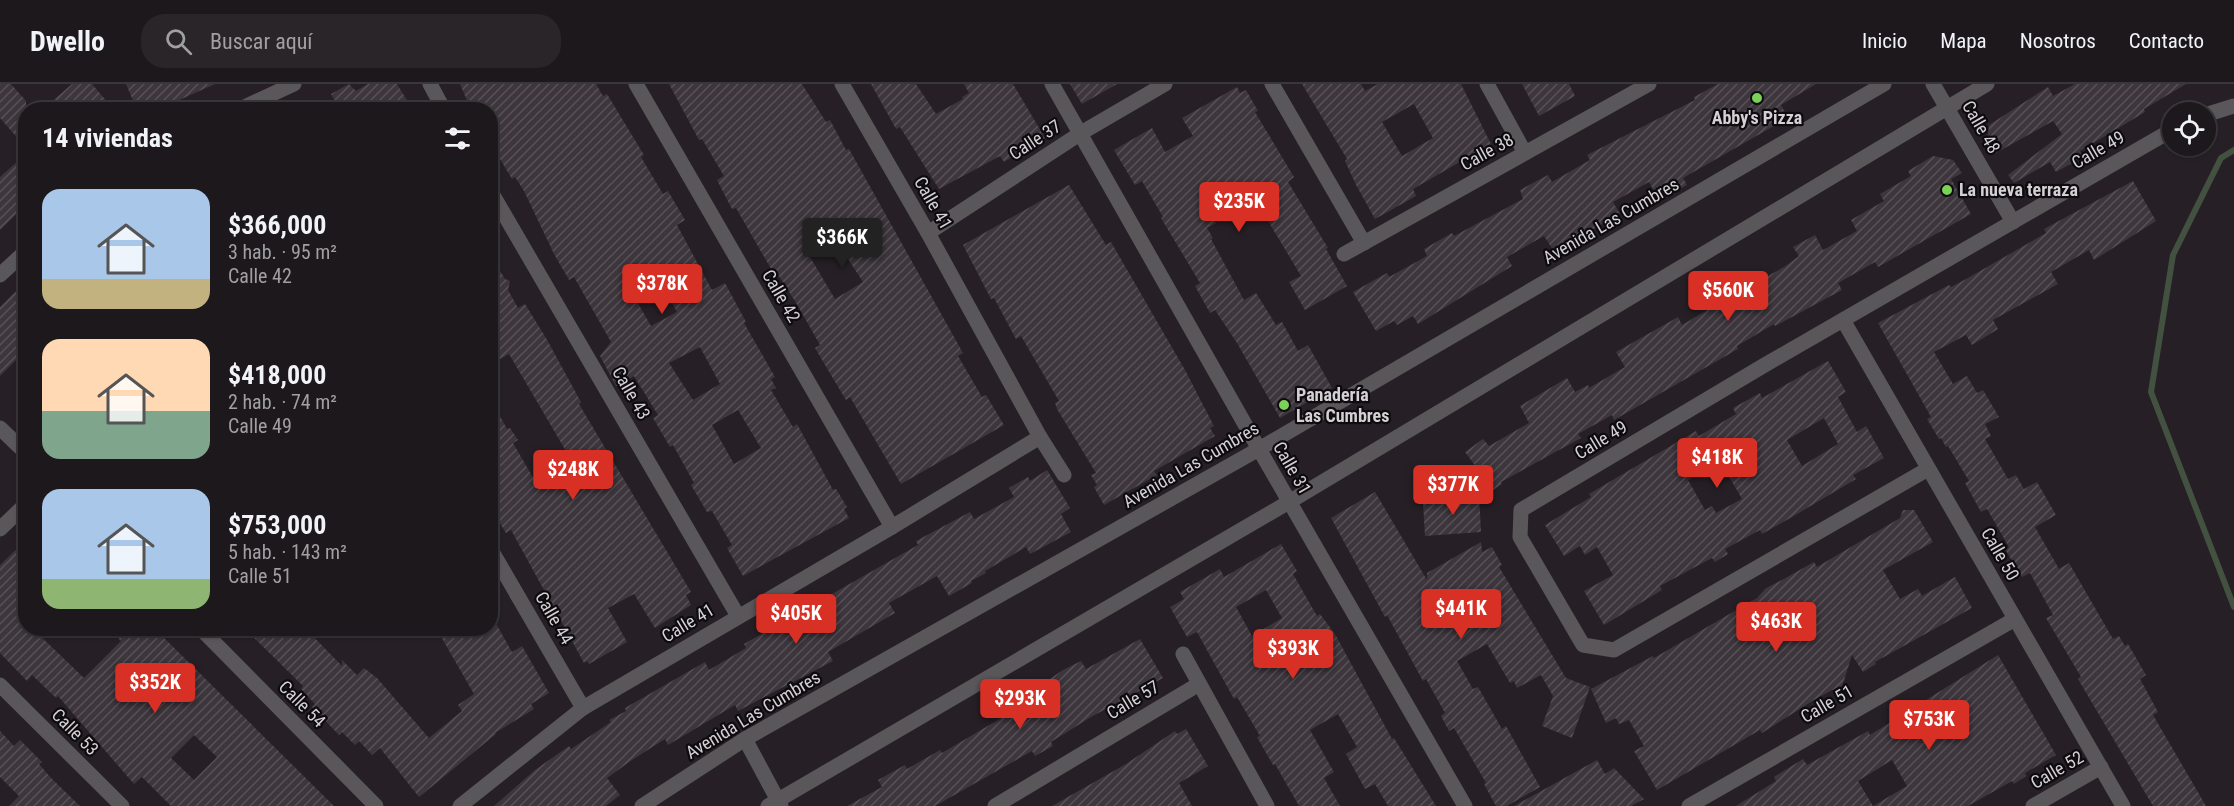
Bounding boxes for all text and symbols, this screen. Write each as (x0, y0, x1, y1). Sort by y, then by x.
search box (141, 14, 561, 68)
text: Dwello (30, 25, 105, 58)
icon: search (162, 25, 195, 58)
text: Buscar aquí (210, 29, 313, 54)
text: Inicio (1862, 29, 1907, 53)
text: Mapa (1940, 29, 1987, 53)
text: Nosotros (2020, 29, 2096, 53)
text: Contacto (2129, 29, 2204, 53)
marker: Abby's Pizza (1750, 91, 1764, 105)
street label: Calle 48 (1958, 97, 2005, 157)
map controls (2162, 102, 2216, 156)
button: locate (2162, 102, 2216, 156)
place label: Abby's Pizza (1712, 107, 1802, 128)
street label: Calle 37 (1005, 115, 1065, 164)
icon: filters (441, 122, 474, 155)
text: 14 viviendas (42, 123, 173, 153)
street label: Calle 49 (2068, 126, 2128, 173)
street label: Calle 38 (1457, 128, 1517, 175)
street label: Calle 41 (910, 173, 957, 233)
street label: Avenida Las Cumbres (1539, 173, 1682, 268)
place label: La nueva terraza (1959, 179, 2078, 200)
pin: $235K (1197, 182, 1281, 233)
marker: La nueva terraza (1940, 183, 1954, 197)
text: $235K (1213, 189, 1265, 213)
text: $366,000 (228, 210, 326, 240)
icon: home (90, 213, 162, 285)
pin: $366K (800, 218, 884, 269)
text: $366K (816, 225, 868, 249)
text: 3 hab. · 95 m² (228, 240, 337, 264)
text: Calle 42 (228, 264, 292, 288)
pin: $378K (620, 264, 704, 315)
street label: Calle 42 (758, 266, 805, 326)
text: $378K (636, 271, 688, 295)
pin: $560K (1686, 271, 1770, 322)
text: $560K (1702, 278, 1754, 302)
text: $418,000 (228, 360, 326, 390)
icon: home (90, 363, 162, 435)
street label: Calle 43 (608, 363, 655, 423)
place label: Panadería Las Cumbres (1296, 384, 1389, 426)
text: 2 hab. · 74 m² (228, 390, 337, 414)
marker: Panadería Las Cumbres (1277, 398, 1291, 412)
text: Calle 49 (228, 414, 292, 438)
street label: Calle 49 (1571, 416, 1631, 463)
street label: Avenida Las Cumbres (1119, 417, 1262, 512)
street label: Calle 31 (1269, 438, 1316, 498)
pin: $418K (1675, 438, 1759, 489)
text: $418K (1691, 445, 1743, 469)
pin: $248K (531, 450, 615, 501)
text: $248K (547, 457, 599, 481)
pin: $377K (1411, 465, 1495, 516)
text: $377K (1427, 472, 1479, 496)
text: $753,000 (228, 510, 326, 540)
icon: home (90, 513, 162, 585)
street label: Calle 50 (1977, 524, 2024, 584)
text: 5 hab. · 143 m² (228, 540, 347, 564)
text: Calle 51 (228, 564, 292, 588)
street label: Calle 44 (531, 588, 578, 648)
pin: $441K (1419, 589, 1503, 640)
pin: $405K (754, 594, 838, 645)
text: $441K (1435, 596, 1487, 620)
street label: Calle 41 (658, 599, 718, 646)
text: $405K (770, 601, 822, 625)
pin: $463K (1734, 602, 1818, 653)
text: $463K (1750, 609, 1802, 633)
pin: $393K (1251, 629, 1335, 680)
text: $393K (1267, 636, 1319, 660)
pin: $352K (113, 663, 197, 714)
street label: Avenida Las Cumbres (682, 666, 824, 763)
text: $352K (129, 670, 181, 694)
street label: Calle 54 (275, 676, 330, 731)
street label: Calle 57 (1103, 676, 1163, 723)
pin: $293K (978, 679, 1062, 730)
street label: Calle 51 (1797, 680, 1857, 727)
text: $293K (994, 686, 1046, 710)
pin: $753K (1887, 700, 1971, 751)
street label: Calle 53 (48, 704, 103, 759)
text: $753K (1903, 707, 1955, 731)
street label: Calle 52 (2027, 746, 2087, 793)

